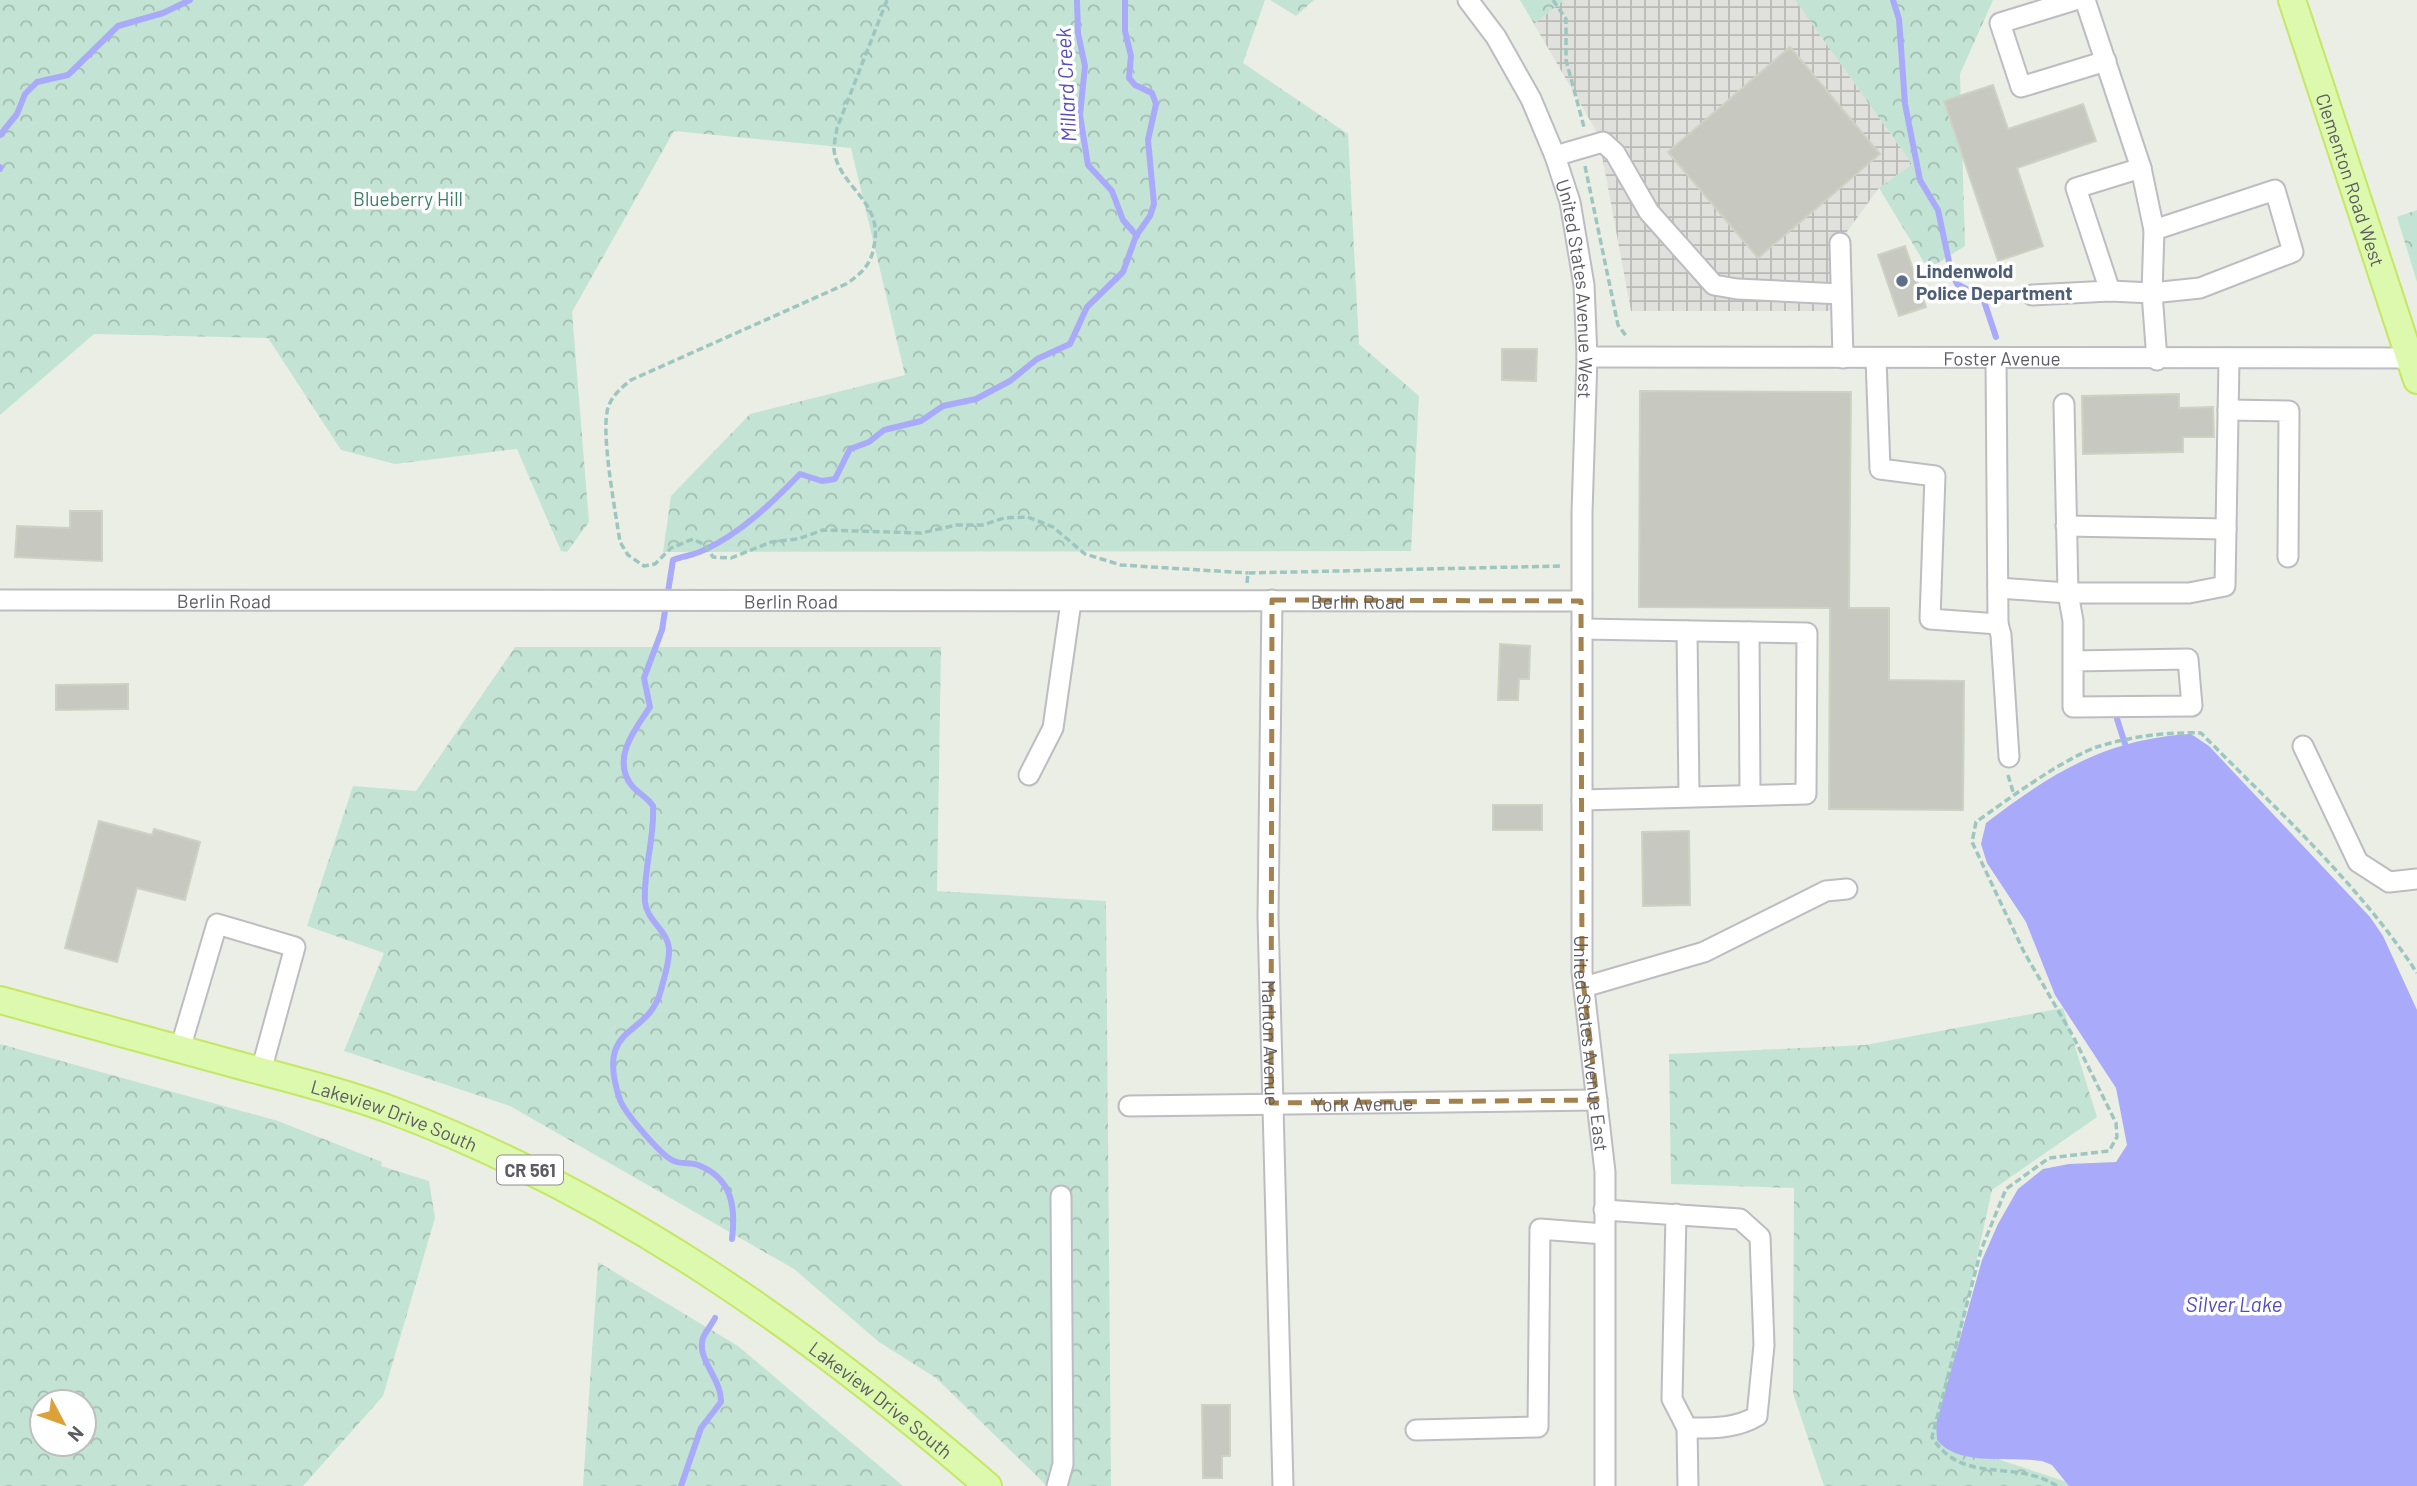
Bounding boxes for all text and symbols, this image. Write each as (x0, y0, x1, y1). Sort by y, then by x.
water label: Millard Creek (1049, 26, 1080, 143)
street label: Clementon Road West (2312, 90, 2390, 269)
street label: United States Avenue West (1552, 176, 1598, 399)
park label: Blueberry Hill (353, 187, 463, 210)
place label: Lindenwold Police Department (1916, 259, 2072, 304)
marker: Lindenwold Police Department (1894, 273, 1910, 289)
street label: Foster Avenue (1943, 346, 2061, 369)
street label: Berlin Road (177, 589, 271, 612)
street label: Berlin Road (744, 589, 838, 612)
street label: Berlin Road (1311, 589, 1405, 612)
street label: United States Avenue East (1570, 935, 1614, 1153)
street label: Marlton Avenue (1258, 980, 1284, 1106)
street label: Lakeview Drive South (309, 1074, 481, 1156)
street label: York Avenue (1313, 1091, 1413, 1115)
road number: CR 561 (497, 1156, 563, 1184)
water label: Silver Lake (2186, 1291, 2282, 1316)
street label: Lakeview Drive South (805, 1336, 958, 1463)
north arrow (28, 1388, 98, 1458)
text: N (63, 1422, 89, 1447)

